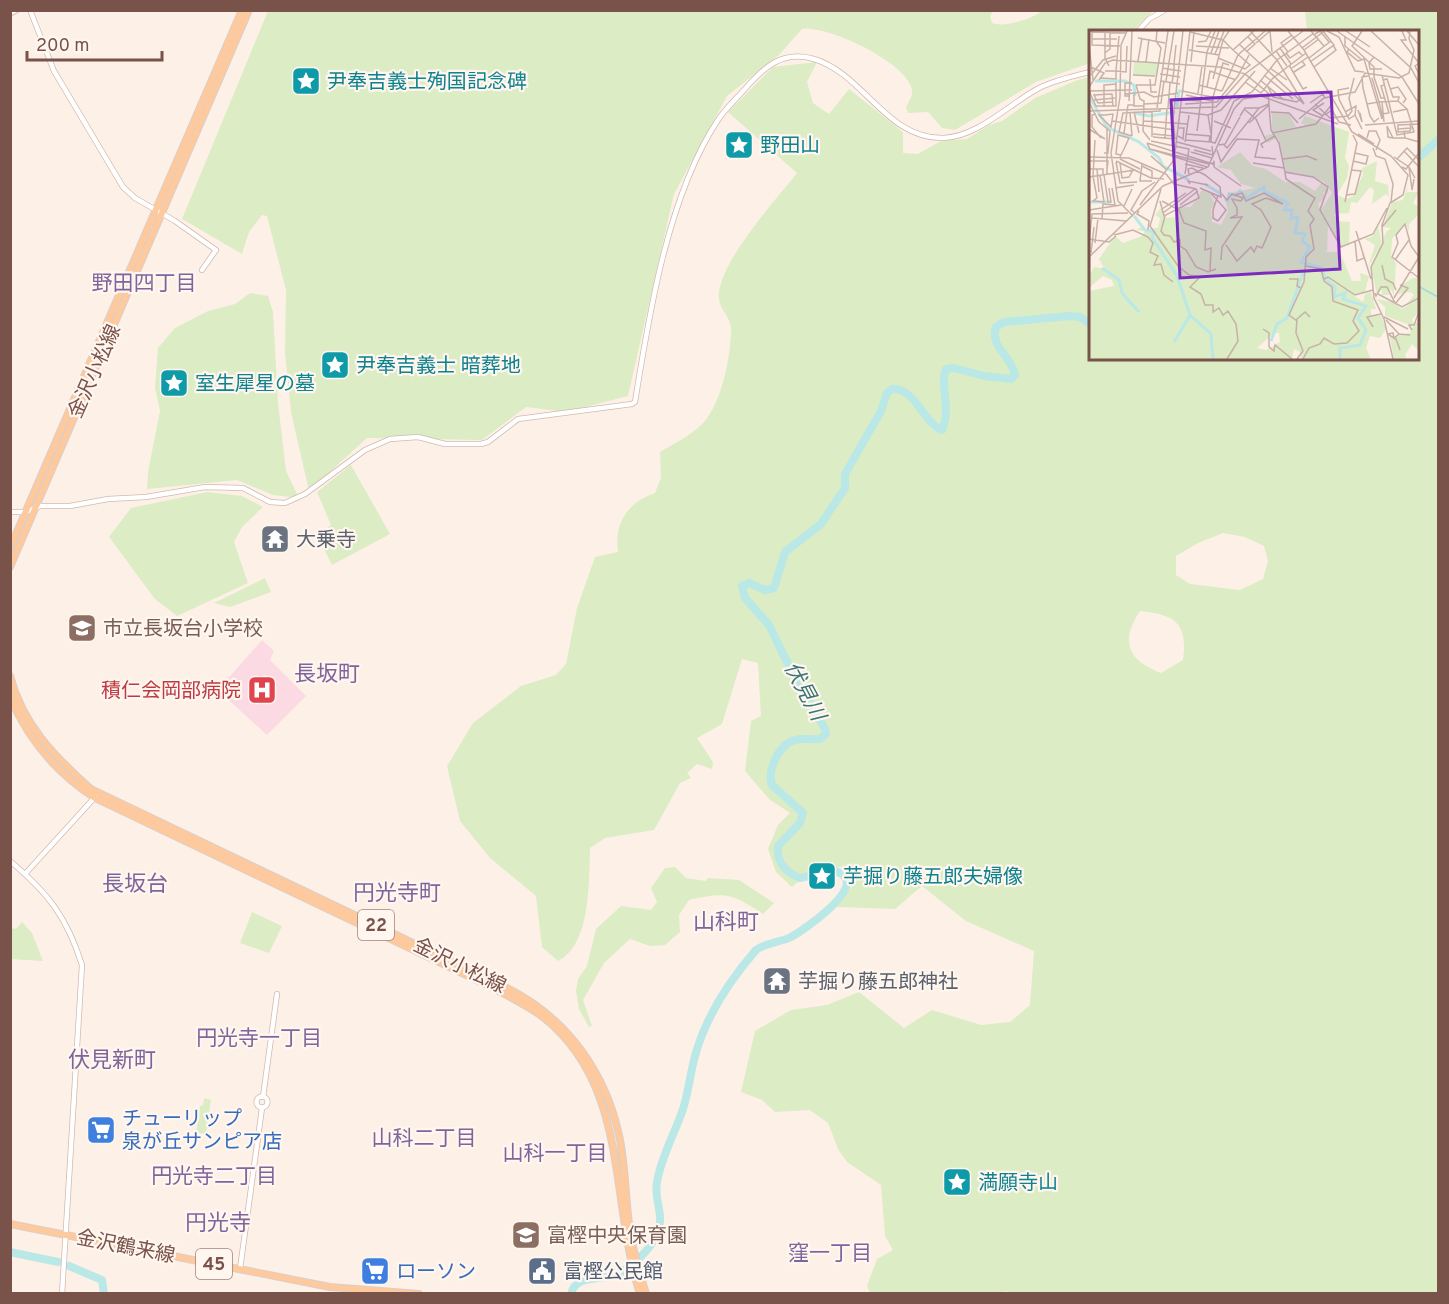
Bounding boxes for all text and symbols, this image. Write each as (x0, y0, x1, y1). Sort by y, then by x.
scale bar (27, 24, 162, 62)
inset map (1089, 30, 1419, 360)
text: 200 m (36, 35, 89, 58)
place icon: 尹奉吉義士殉国記念碑 (290, 65, 322, 97)
place label: 尹奉吉義士殉国記念碑 (327, 70, 527, 96)
place icon: 野田山 (723, 129, 755, 161)
place label: 野田山 (760, 134, 820, 160)
district label: 野田四丁目 (92, 271, 197, 298)
street label: 金沢小松線 (64, 321, 128, 423)
place icon: 尹奉吉義士 暗葬地 (319, 349, 351, 381)
place label: 尹奉吉義士 暗葬地 (356, 354, 521, 380)
place icon: 室生犀星の墓 (158, 367, 190, 399)
place label: 室生犀星の墓 (195, 372, 315, 398)
temple icon: 大乗寺 (259, 523, 291, 555)
place label: 大乗寺 (296, 528, 356, 554)
school or university icon: 市立長坂台小学校 (66, 612, 98, 644)
place label: 市立長坂台小学校 (103, 617, 263, 643)
water label: 伏見川 (777, 658, 831, 728)
district label: 長坂町 (294, 662, 360, 689)
hospital icon: 積仁会岡部病院 (246, 674, 278, 706)
place label: 積仁会岡部病院 (101, 679, 241, 705)
place icon: 芋掘り藤五郎夫婦像 (806, 860, 838, 892)
place label: 芋掘り藤五郎夫婦像 (843, 865, 1023, 891)
district label: 長坂台 (102, 872, 168, 899)
district label: 円光寺町 (353, 881, 441, 908)
road number: 22 (358, 910, 394, 940)
district label: 山科町 (693, 910, 759, 937)
street label: 金沢小松線 (408, 933, 510, 1000)
temple icon: 芋掘り藤五郎神社 (761, 965, 793, 997)
place label: 芋掘り藤五郎神社 (798, 970, 958, 996)
district label: 円光寺一丁目 (196, 1026, 322, 1053)
district label: 伏見新町 (68, 1048, 156, 1075)
place label: チューリップ 泉が丘サンピア店 (122, 1107, 282, 1156)
supermarket icon: チューリップ 泉が丘サンピア店 (85, 1114, 117, 1146)
district label: 山科二丁目 (372, 1126, 477, 1153)
district label: 山科一丁目 (503, 1141, 608, 1168)
district label: 円光寺二丁目 (151, 1164, 277, 1191)
place icon: 満願寺山 (941, 1166, 973, 1198)
place label: 満願寺山 (978, 1171, 1058, 1197)
district label: 円光寺 (185, 1211, 251, 1238)
school or university icon: 富樫中央保育園 (510, 1219, 542, 1251)
place label: 富樫中央保育園 (547, 1224, 687, 1250)
street label: 金沢鶴来線 (74, 1226, 177, 1270)
district label: 窪一丁目 (788, 1241, 872, 1268)
road number: 45 (196, 1249, 232, 1279)
supermarket icon: ローソン (359, 1255, 391, 1287)
public building icon: 富樫公民館 (526, 1255, 558, 1287)
place label: ローソン (396, 1260, 476, 1286)
place label: 富樫公民館 (563, 1260, 663, 1286)

